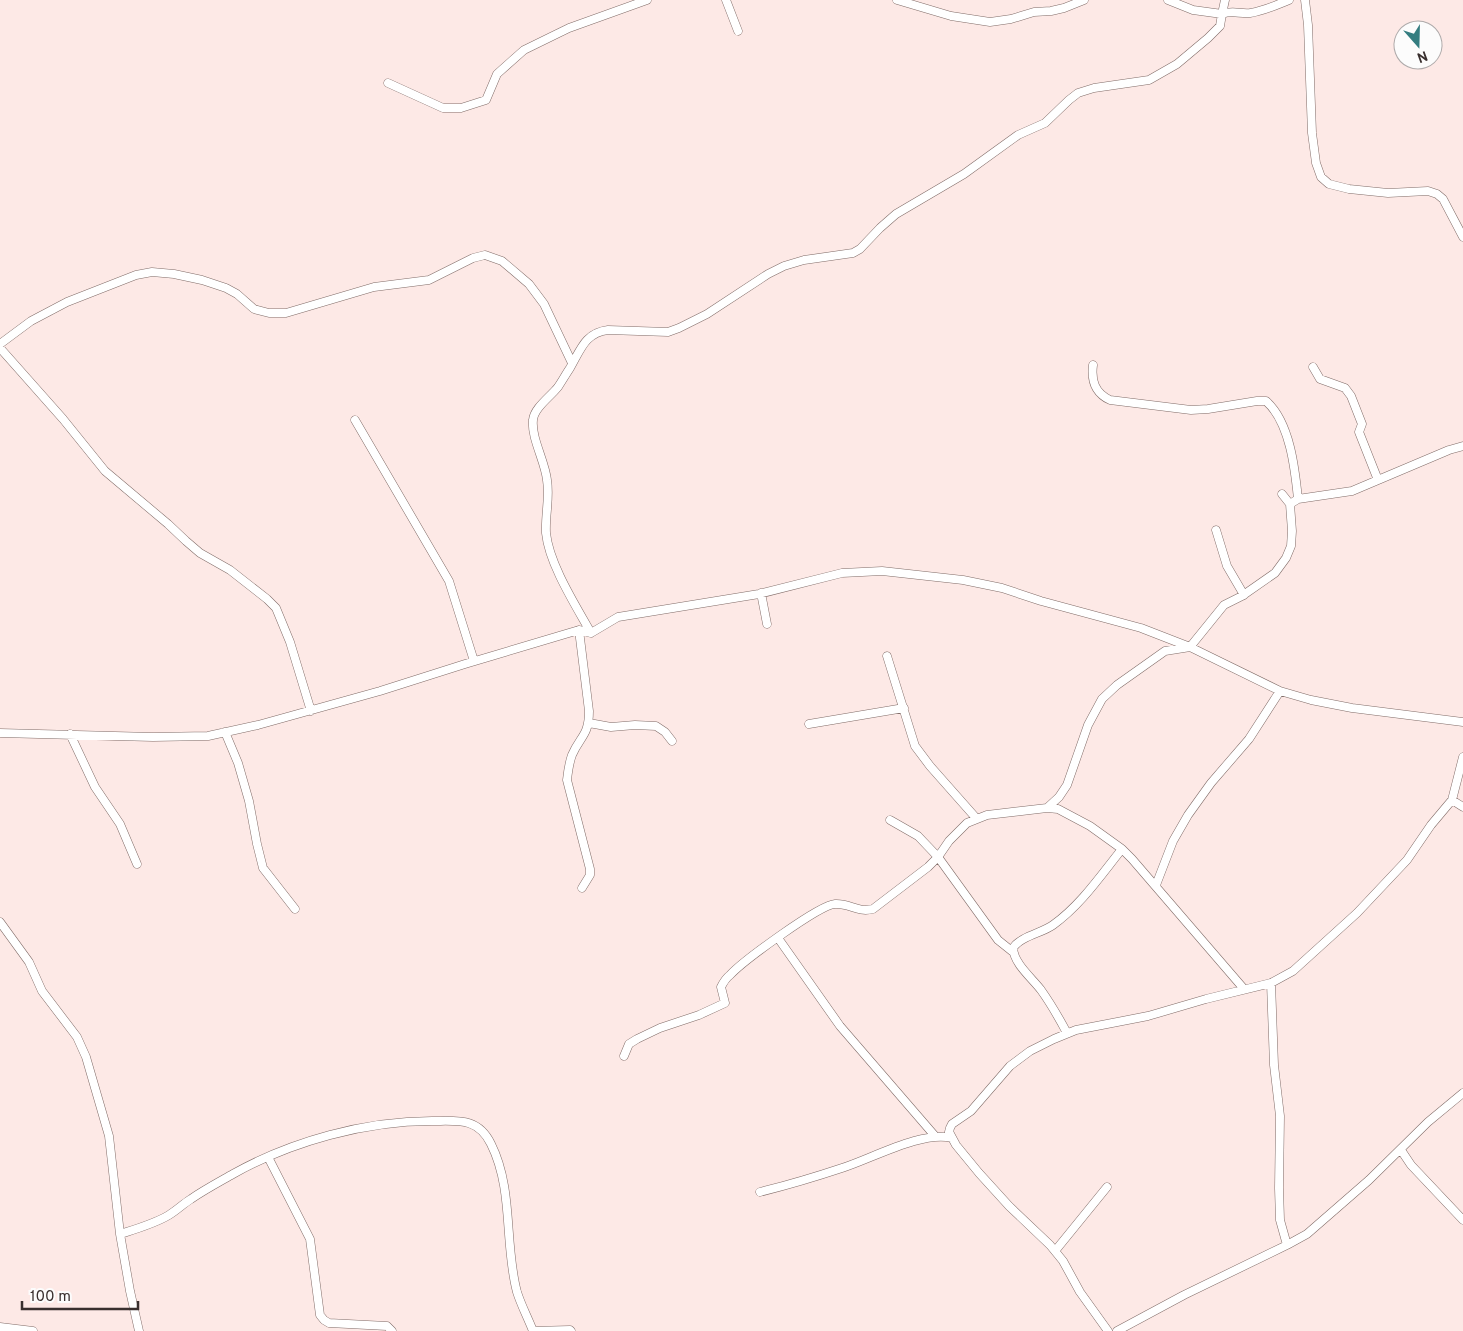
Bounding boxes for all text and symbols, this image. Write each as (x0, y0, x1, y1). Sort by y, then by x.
north arrow (1393, 20, 1443, 70)
text: N (1414, 46, 1430, 66)
scale bar (22, 1278, 139, 1310)
text: 100 m (30, 1288, 71, 1307)

